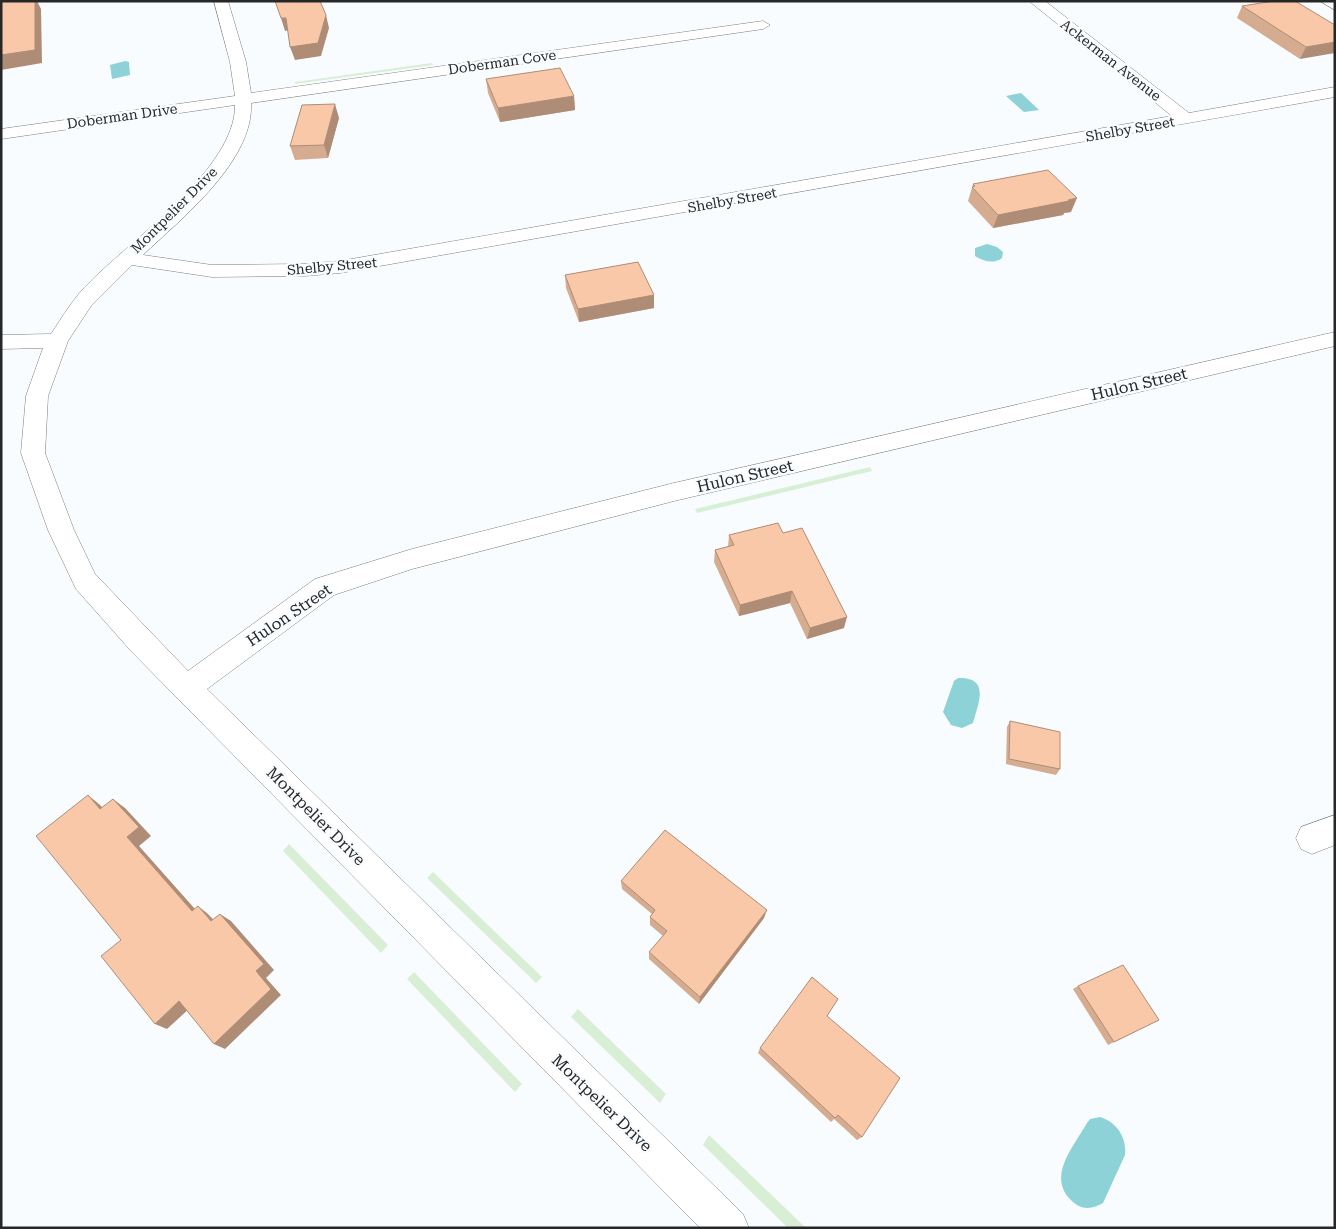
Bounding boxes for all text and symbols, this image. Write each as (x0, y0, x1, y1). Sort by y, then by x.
street label: Ackerman Avenue (1058, 16, 1164, 104)
street label: Doberman Cove (447, 46, 557, 77)
street label: Doberman Drive (66, 100, 179, 132)
street label: Shelby Street (1084, 113, 1176, 145)
street label: Montpelier Drive (128, 163, 221, 256)
street label: Shelby Street (686, 184, 778, 216)
street label: Shelby Street (286, 254, 378, 278)
street label: Hulon Street (1089, 364, 1189, 404)
street label: Hulon Street (695, 456, 795, 496)
street label: Hulon Street (243, 580, 335, 650)
street label: Montpelier Drive (263, 763, 369, 869)
street label: Montpelier Drive (548, 1050, 656, 1156)

